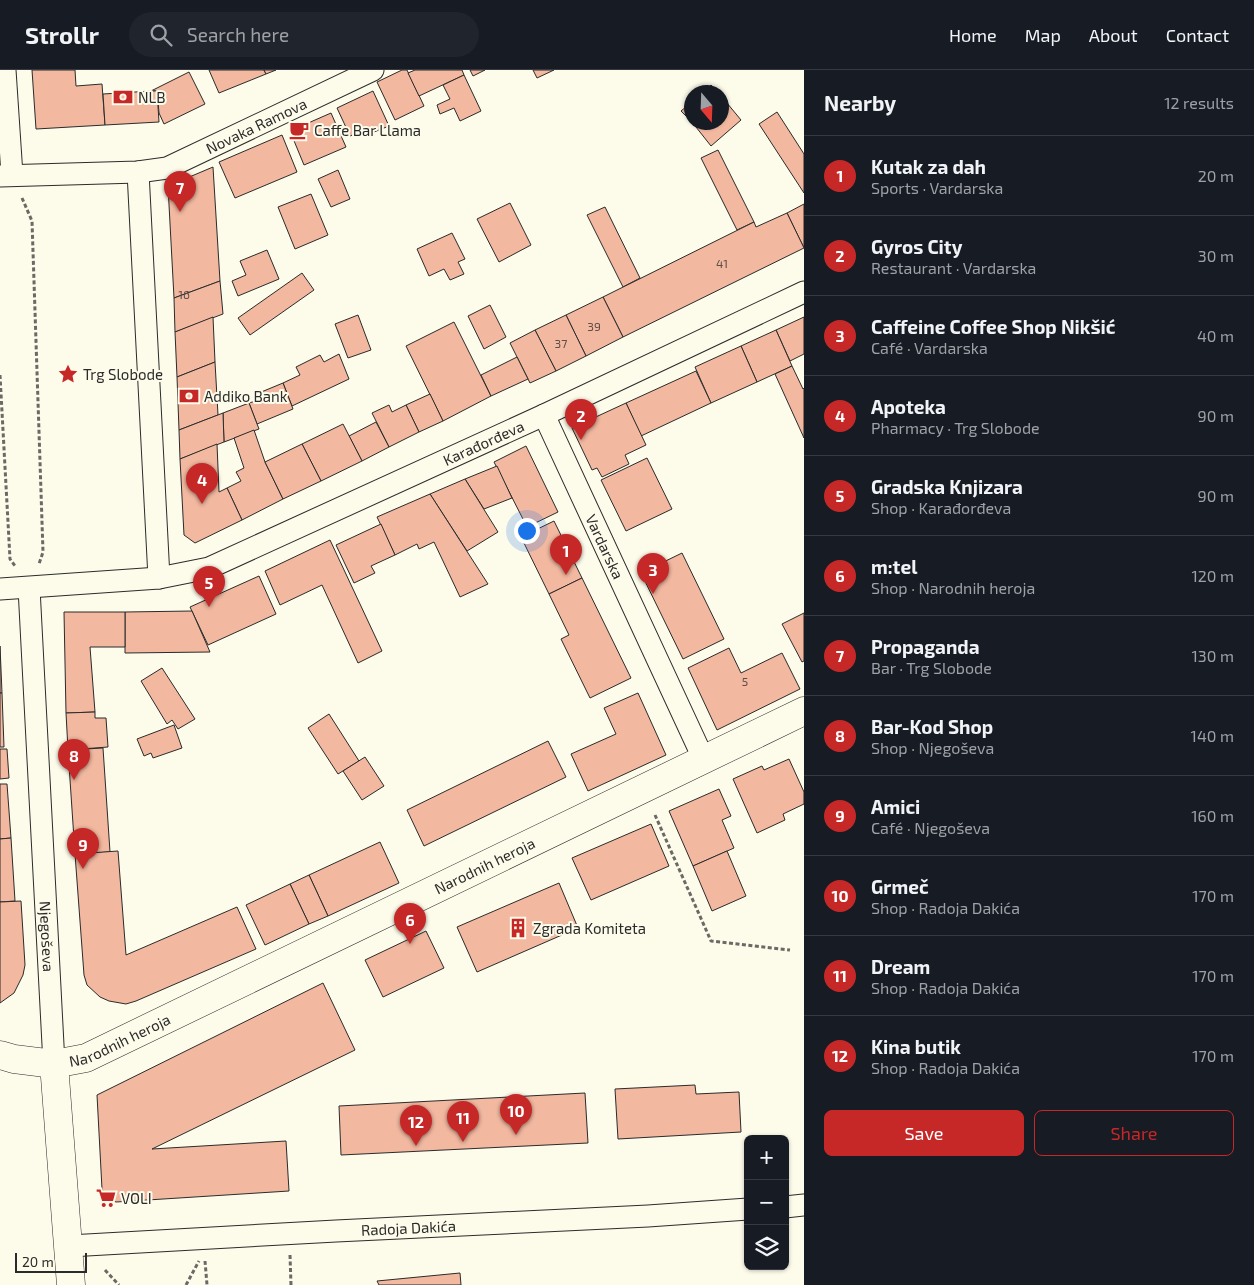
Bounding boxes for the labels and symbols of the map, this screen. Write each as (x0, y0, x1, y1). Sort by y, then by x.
north arrow (684, 85, 729, 130)
bank icon: NLB (112, 86, 134, 108)
place label: NLB (138, 88, 166, 106)
street label: Novaka Ramova (203, 94, 309, 157)
cafe icon: Caffe Bar Llama (288, 119, 310, 141)
place label: Caffe Bar Llama (314, 121, 421, 139)
pin: 7 (164, 171, 196, 212)
house number: 41 (716, 256, 728, 270)
house number: 16 (178, 287, 190, 301)
house number: 39 (587, 319, 601, 333)
house number: 37 (555, 336, 567, 350)
place icon: Trg Slobode (57, 363, 79, 385)
place label: Trg Slobode (83, 365, 163, 383)
bank icon: Addiko Bank (178, 385, 200, 407)
place label: Addiko Bank (204, 387, 288, 405)
pin: 2 (565, 399, 597, 440)
street label: Karađorđeva (440, 416, 527, 469)
pin: 4 (186, 463, 218, 504)
street label: Vardarska (582, 511, 628, 582)
your location (514, 518, 540, 544)
pin: 1 (550, 534, 582, 575)
pin: 3 (637, 553, 669, 594)
pin: 5 (193, 566, 225, 607)
house number: 5 (742, 674, 748, 688)
pin: 8 (58, 739, 90, 780)
pin: 9 (67, 828, 99, 869)
street label: Narodnih heroja (431, 833, 538, 897)
street label: Njegoševa (36, 901, 58, 972)
pin: 6 (394, 903, 426, 944)
building icon: Zgrada Komiteta (507, 917, 529, 939)
place label: Zgrada Komiteta (533, 919, 646, 937)
street label: Narodnih heroja (67, 1010, 173, 1070)
pin: 10 (500, 1094, 532, 1135)
pin: 11 (447, 1101, 479, 1142)
pin: 12 (400, 1105, 432, 1146)
supermarket icon: VOLI (95, 1187, 117, 1209)
place label: VOLI (121, 1189, 152, 1207)
street label: Radoja Dakića (361, 1216, 456, 1239)
scale bar (15, 1250, 88, 1273)

